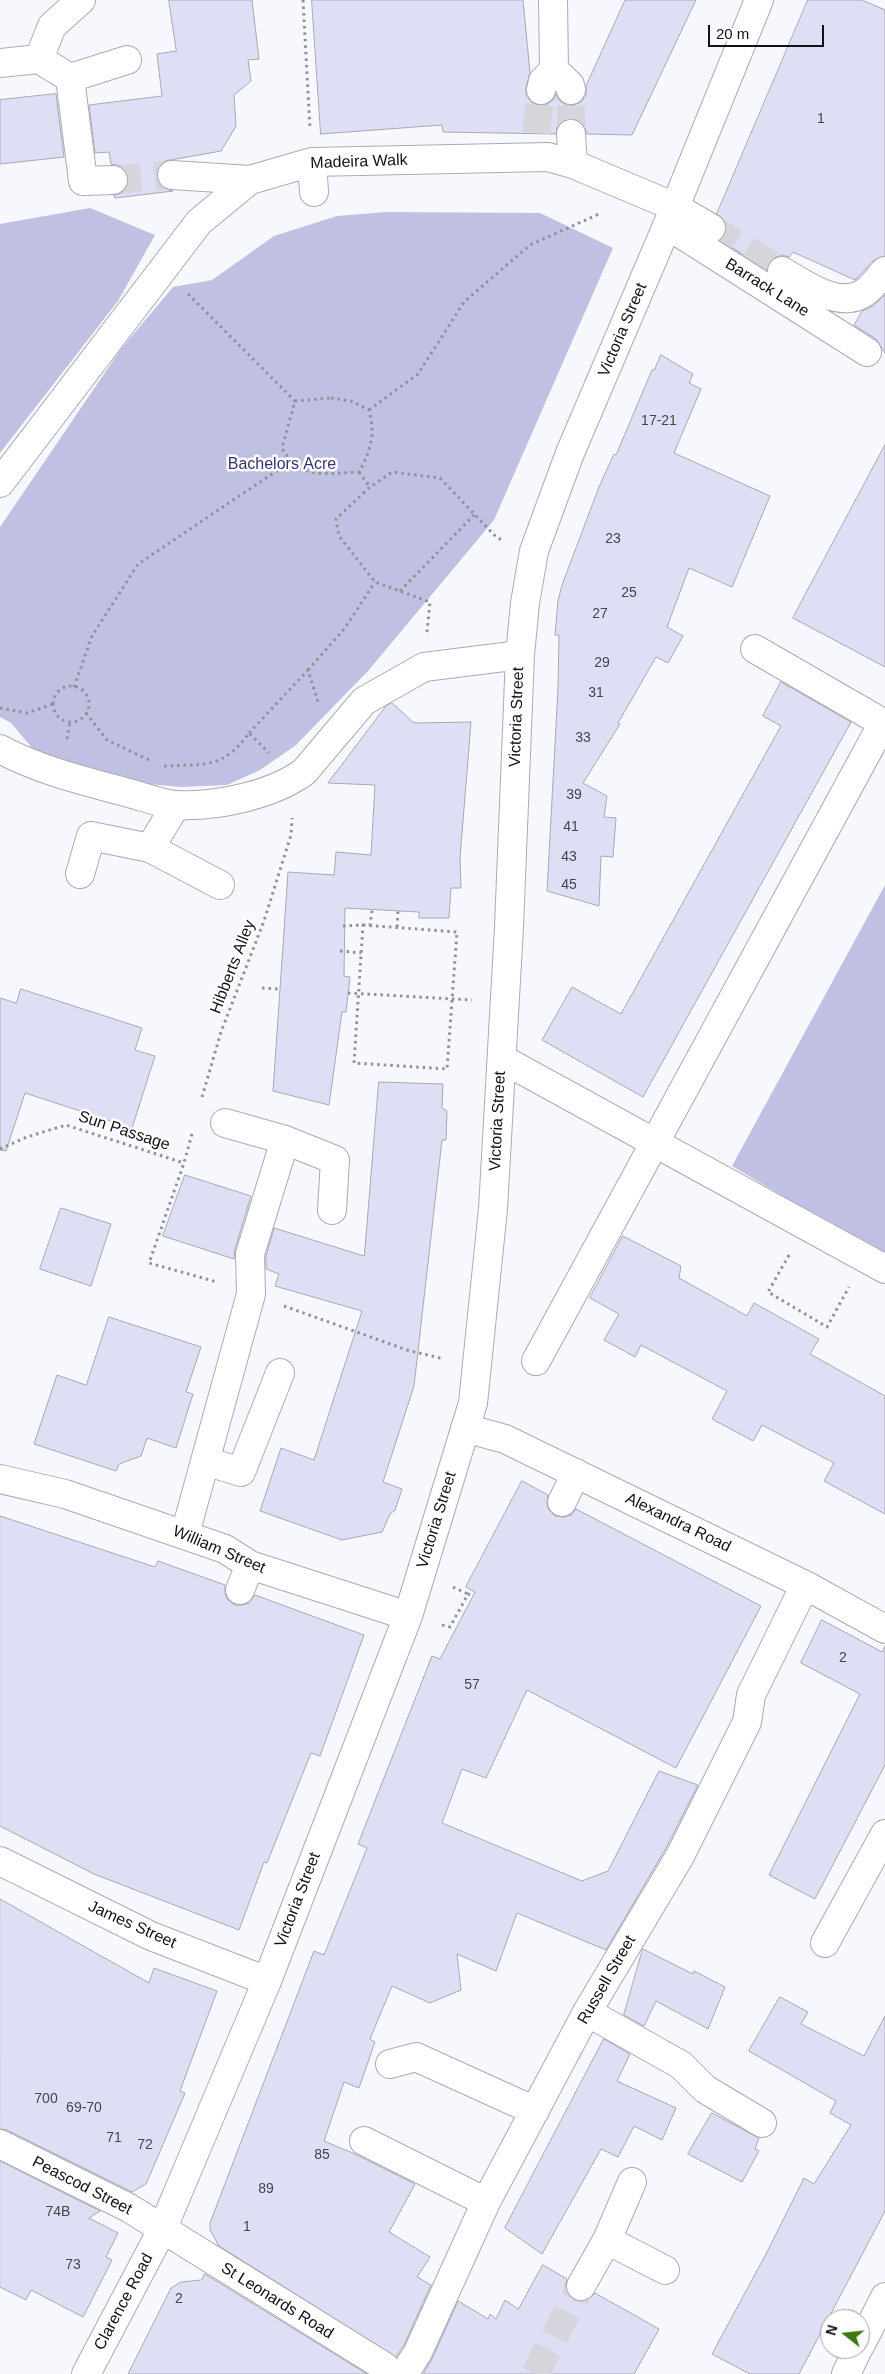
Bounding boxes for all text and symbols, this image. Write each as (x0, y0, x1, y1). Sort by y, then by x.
scale bar (710, 15, 826, 47)
text: 20 m (716, 25, 749, 42)
house number: 1 (817, 111, 825, 127)
street label: Madeira Walk (310, 151, 408, 173)
street label: Barrack Lane (722, 255, 812, 321)
street label: Victoria Street (595, 280, 651, 380)
house number: 17-21 (641, 413, 677, 429)
park label: Bachelors Acre (228, 455, 336, 475)
house number: 23 (605, 531, 621, 547)
house number: 25 (621, 585, 637, 601)
house number: 27 (592, 606, 608, 622)
house number: 29 (594, 655, 610, 671)
street label: Victoria Street (506, 667, 528, 767)
house number: 31 (588, 685, 604, 701)
house number: 33 (575, 730, 591, 746)
house number: 39 (566, 787, 582, 803)
house number: 41 (563, 819, 579, 835)
house number: 43 (561, 849, 577, 865)
house number: 45 (561, 877, 577, 893)
street label: Hibberts Alley (206, 917, 260, 1017)
street label: Victoria Street (486, 1070, 510, 1172)
street label: Sun Passage (76, 1107, 172, 1155)
street label: Victoria Street (413, 1469, 461, 1571)
street label: Alexandra Road (622, 1489, 734, 1557)
street label: William Street (170, 1522, 268, 1578)
house number: 2 (839, 1650, 847, 1666)
house number: 57 (464, 1677, 480, 1693)
street label: Victoria Street (271, 1850, 325, 1950)
street label: James Street (85, 1897, 179, 1953)
street label: Russell Street (574, 1932, 640, 2028)
house number: 700 (34, 2091, 58, 2107)
house number: 69-70 (66, 2100, 102, 2116)
house number: 71 (106, 2130, 122, 2146)
house number: 72 (137, 2137, 153, 2153)
house number: 85 (314, 2147, 330, 2163)
street label: Peascod Street (29, 2153, 135, 2219)
house number: 89 (258, 2181, 274, 2197)
house number: 74B (46, 2204, 70, 2220)
house number: 1 (243, 2219, 251, 2235)
street label: Clarence Road (90, 2250, 158, 2354)
house number: 73 (65, 2257, 81, 2273)
street label: St Leonards Road (217, 2259, 337, 2343)
house number: 2 (175, 2291, 183, 2307)
north arrow (820, 2309, 870, 2359)
text: N (822, 2323, 841, 2337)

